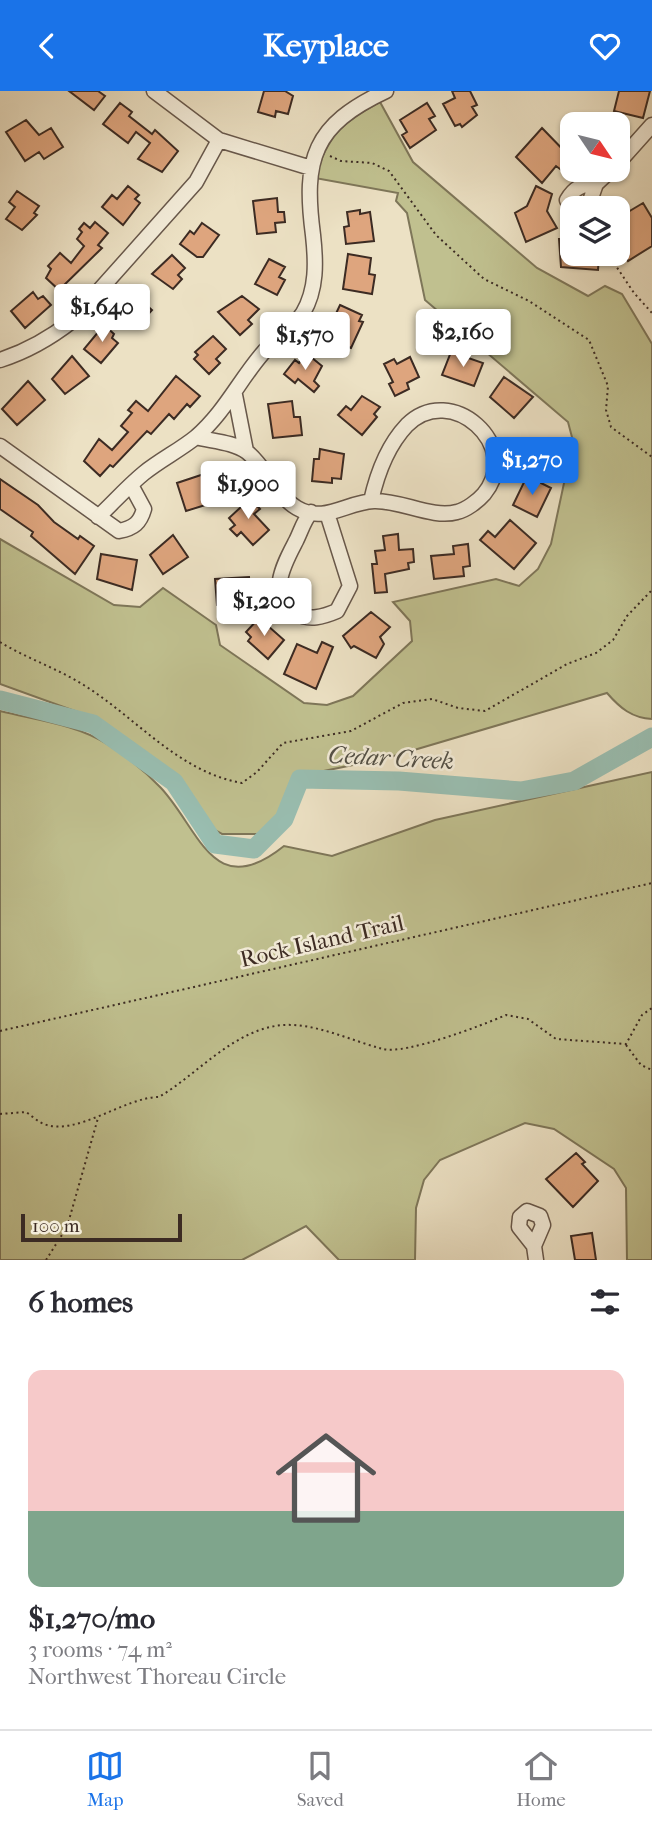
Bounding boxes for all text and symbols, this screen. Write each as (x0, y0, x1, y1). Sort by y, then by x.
icon: back (28, 27, 66, 65)
text: Keyplace (263, 27, 389, 64)
icon: heart (586, 27, 624, 65)
north arrow (560, 112, 630, 182)
map controls (560, 112, 630, 266)
button: layers (560, 196, 630, 266)
pin: $1,640 (45, 285, 159, 344)
text: $1,640 (70, 293, 134, 320)
pin: $2,160 (406, 309, 520, 369)
pin: $1,570 (248, 313, 362, 372)
text: $2,160 (432, 318, 494, 345)
text: $1,570 (276, 321, 334, 348)
pin: $1,270 (475, 437, 589, 497)
text: $1,270 (501, 446, 563, 473)
pin: $1,900 (191, 461, 305, 521)
text: $1,900 (217, 470, 279, 497)
pin: $1,200 (207, 579, 321, 638)
text: $1,200 (233, 587, 295, 614)
water label: Cedar Creek (328, 741, 454, 775)
street label: Rock Island Trail (237, 909, 407, 973)
scale bar (21, 1211, 182, 1243)
text: 100 m (32, 1215, 80, 1237)
icon: filters (586, 1283, 624, 1321)
text: 6 homes (28, 1285, 133, 1320)
icon: home (263, 1415, 389, 1541)
text: $1,270/mo (28, 1601, 155, 1636)
text: 3 rooms · 74 m² (28, 1636, 172, 1663)
text: Northwest Thoreau Circle (28, 1663, 286, 1690)
tab: Map (86, 1747, 124, 1811)
tab: Saved (297, 1747, 344, 1811)
tab: Home (516, 1747, 566, 1811)

